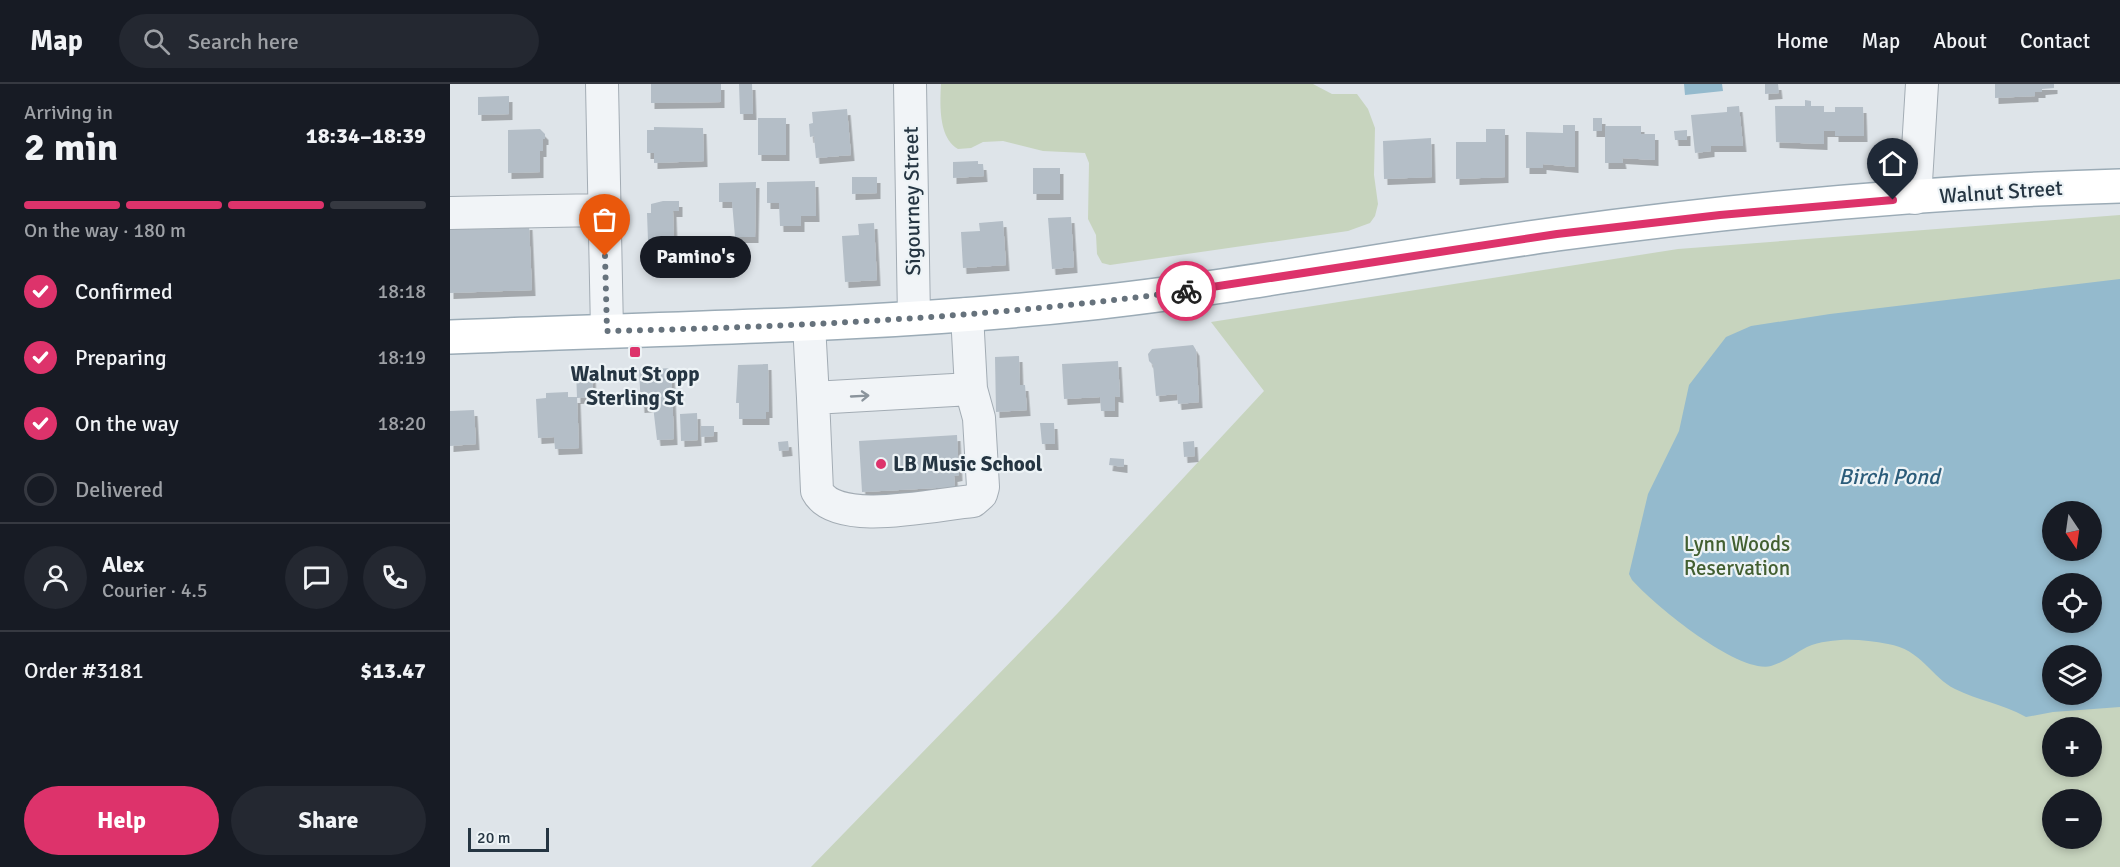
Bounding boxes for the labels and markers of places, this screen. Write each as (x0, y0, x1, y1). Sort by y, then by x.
pin (1867, 138, 1918, 200)
pin (579, 194, 630, 256)
callout: Pamino's (641, 235, 752, 277)
marker: Walnut St opp Sterling St (628, 345, 642, 359)
place label: Walnut St opp Sterling St (571, 361, 699, 411)
place label: LB Music School (893, 451, 1043, 477)
marker: LB Music School (874, 457, 888, 471)

